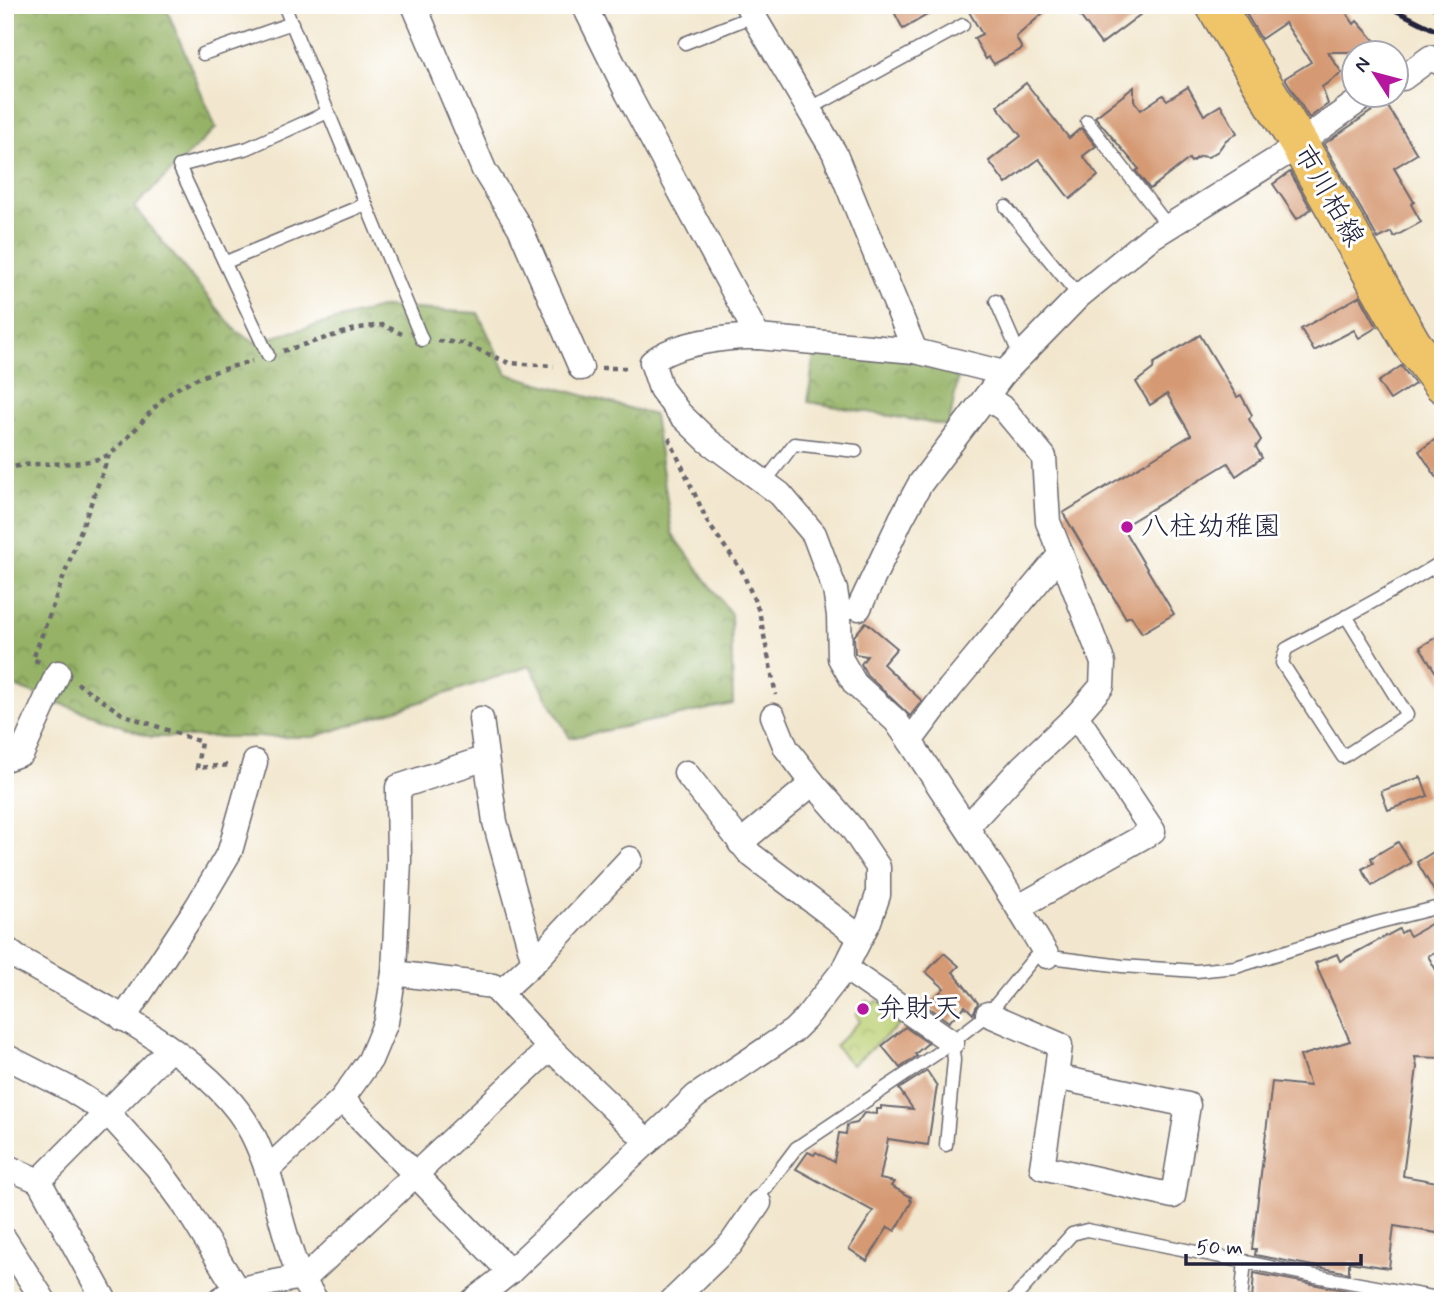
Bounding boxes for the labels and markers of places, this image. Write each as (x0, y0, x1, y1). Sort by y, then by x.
place label: 八柱幼稚園 (1141, 509, 1281, 546)
marker: 八柱幼稚園 (1119, 519, 1135, 535)
place label: 弁財天 (877, 991, 961, 1028)
marker: 弁財天 (855, 1001, 871, 1017)

